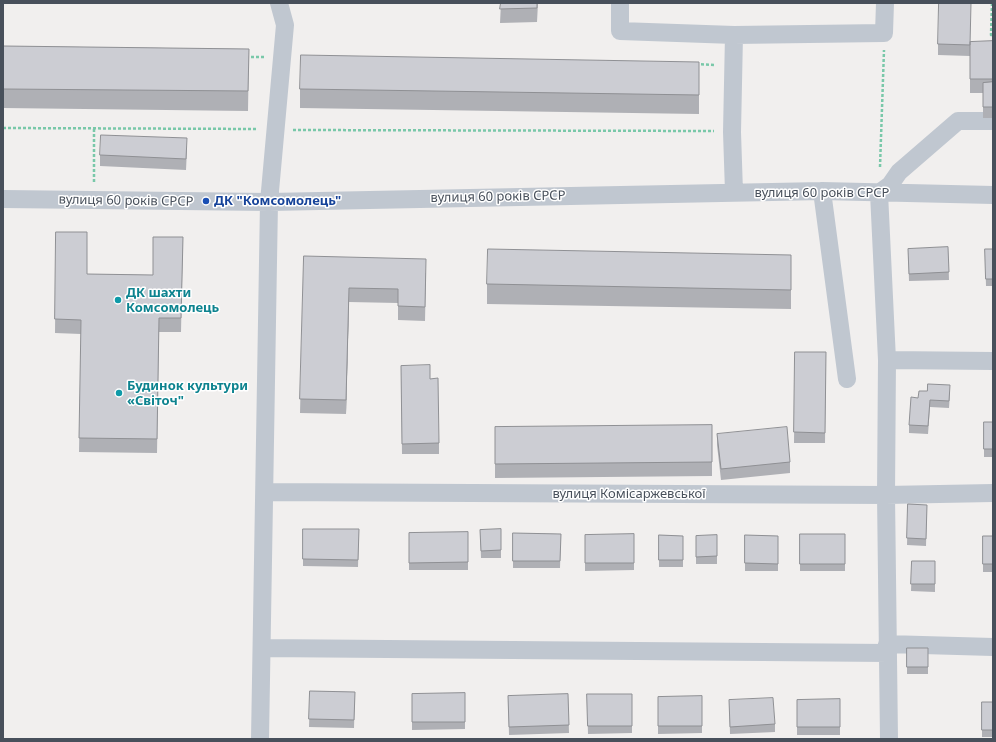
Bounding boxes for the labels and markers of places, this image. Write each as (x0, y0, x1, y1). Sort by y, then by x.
place label: ДК "Комсомолець" (214, 193, 341, 209)
marker: ДК "Комсомолець" (201, 196, 211, 206)
place label: ДК шахти Комсомолець (126, 285, 219, 316)
marker: ДК шахти Комсомолець (113, 295, 123, 305)
place label: Будинок культури «Світоч" (127, 378, 248, 409)
marker: Будинок культури «Світоч" (114, 388, 124, 398)

